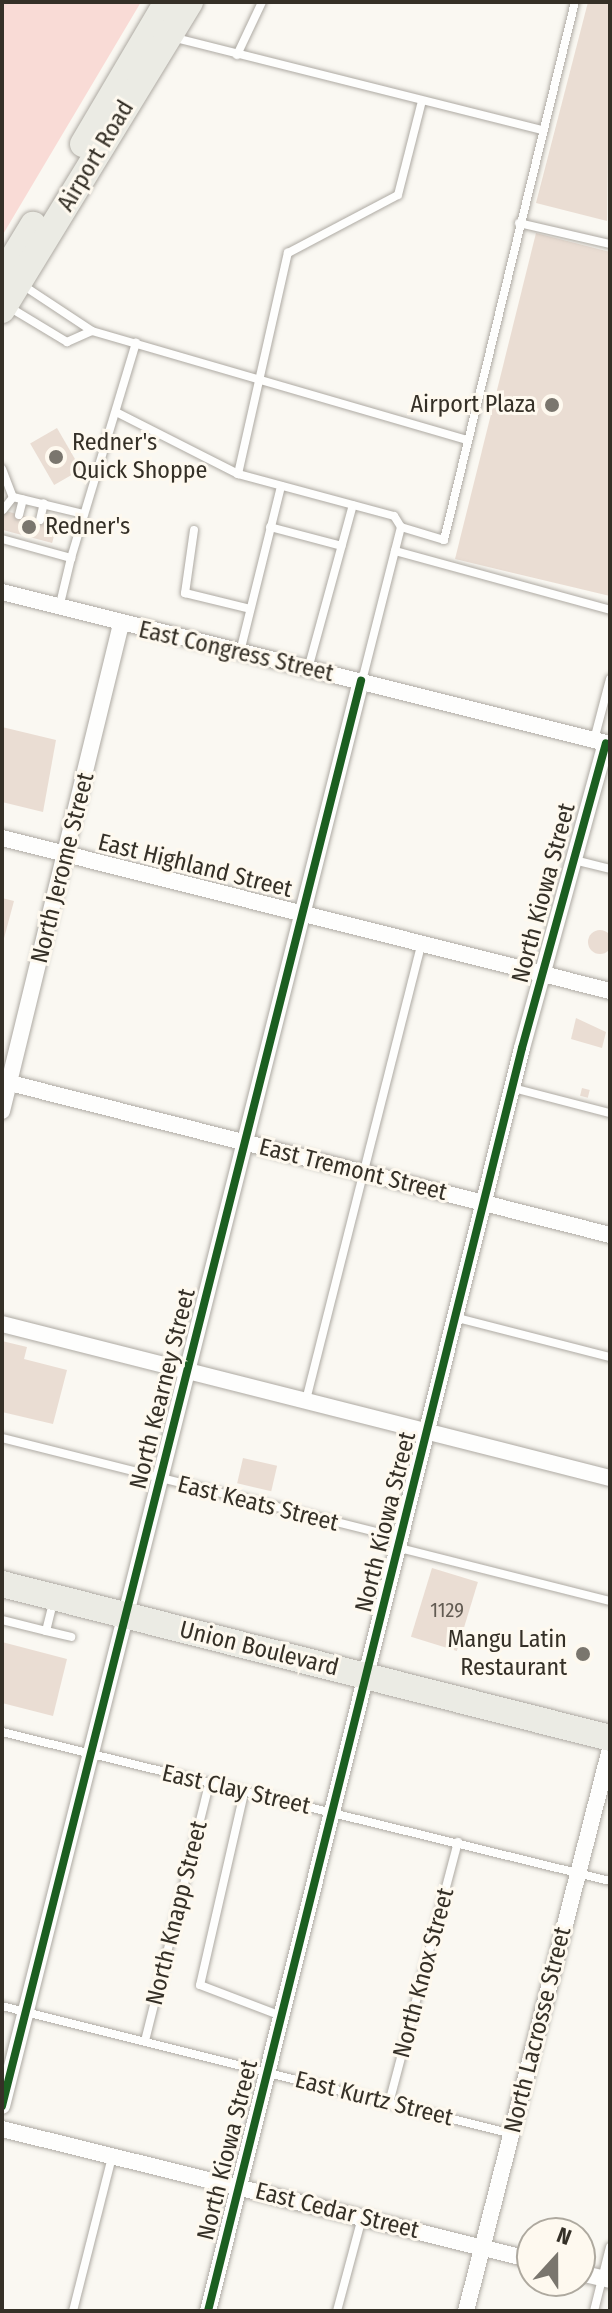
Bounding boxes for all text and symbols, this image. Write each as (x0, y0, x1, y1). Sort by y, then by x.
street label: Airport Road (52, 95, 140, 217)
place label: Airport Plaza (410, 391, 536, 419)
marker: Airport Plaza (543, 396, 561, 414)
place label: Redner's Quick Shoppe (72, 429, 207, 485)
marker: Redner's Quick Shoppe (47, 448, 65, 466)
place label: Redner's (45, 513, 130, 541)
marker: Redner's (20, 518, 38, 536)
street label: East Congress Street (136, 616, 336, 688)
street label: North Jerome Street (25, 770, 101, 966)
street label: North Kiowa Street (506, 800, 582, 986)
street label: East Highland Street (95, 828, 295, 904)
street label: East Tremont Street (256, 1133, 450, 1207)
street label: North Kearney Street (124, 1286, 202, 1492)
street label: North Kiowa Street (350, 1429, 422, 1615)
street label: East Keats Street (175, 1470, 341, 1538)
house number: 1129 (430, 1598, 464, 1622)
street label: Union Boulevard (177, 1615, 341, 1683)
place label: Mangu Latin Restaurant (448, 1626, 567, 1682)
marker: Mangu Latin Restaurant (574, 1645, 592, 1663)
street label: East Clay Street (159, 1759, 313, 1821)
street label: North Knapp Street (140, 1818, 214, 2008)
street label: North Knox Street (387, 1885, 461, 2061)
street label: North Lacrosse Street (498, 1924, 578, 2136)
street label: North Kiowa Street (192, 2057, 264, 2243)
street label: East Kurtz Street (292, 2065, 456, 2133)
street label: East Cedar Street (252, 2177, 422, 2245)
north arrow (516, 2217, 596, 2297)
text: N (553, 2221, 575, 2251)

